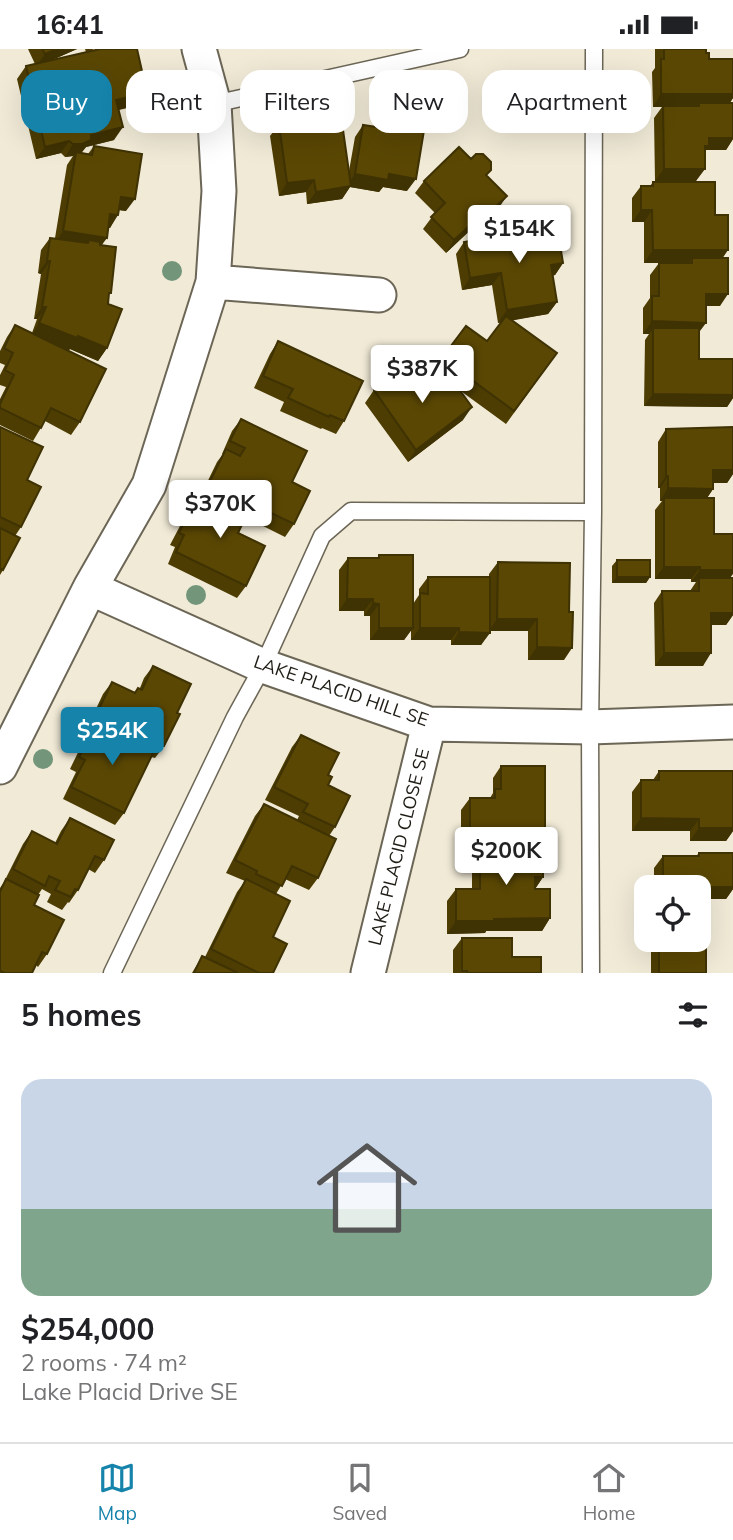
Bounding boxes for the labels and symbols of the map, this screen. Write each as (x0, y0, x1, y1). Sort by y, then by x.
pin: $154K (470, 205, 568, 265)
pin: $387K (373, 345, 471, 405)
pin: $370K (171, 481, 269, 540)
street label: LAKE PLACID HILL SE (251, 650, 432, 731)
pin: $254K (63, 707, 161, 767)
street label: LAKE PLACID CLOSE SE (363, 746, 434, 948)
pin: $200K (457, 827, 555, 887)

